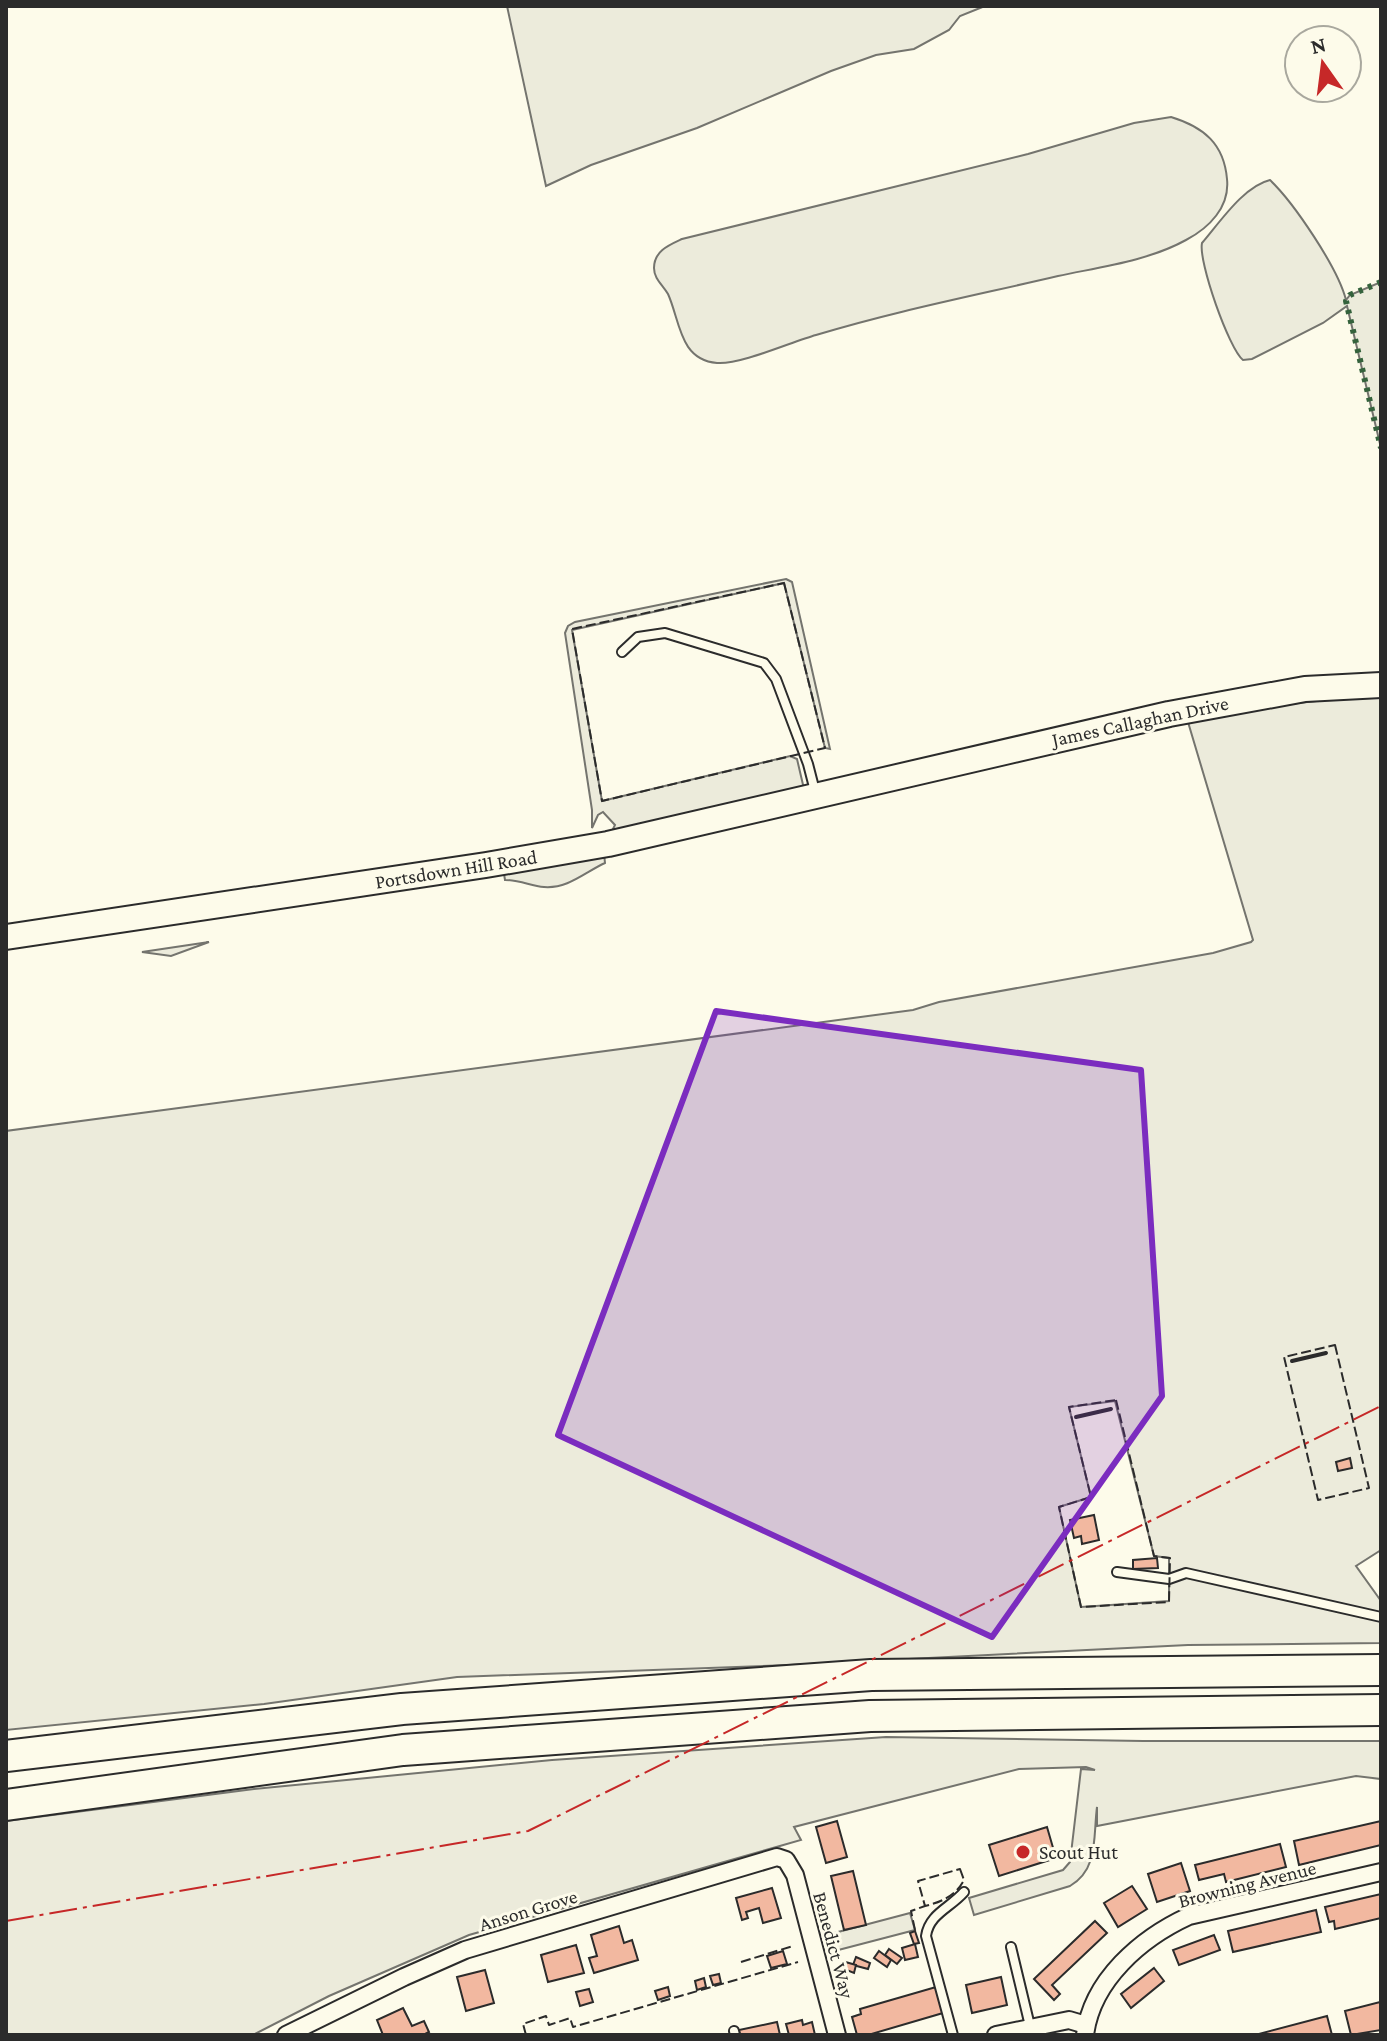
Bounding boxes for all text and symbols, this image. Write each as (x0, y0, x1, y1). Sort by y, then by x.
north arrow (1283, 24, 1363, 104)
text: N (1308, 31, 1329, 59)
street label: James Callaghan Drive (1048, 691, 1231, 752)
street label: Portsdown Hill Road (373, 845, 539, 893)
place label: Scout Hut (1039, 1841, 1118, 1863)
marker: Scout Hut (1014, 1843, 1032, 1861)
street label: Browning Avenue (1176, 1856, 1319, 1913)
street label: Anson Grove (476, 1885, 580, 1935)
street label: Benedict Way (808, 1889, 859, 2002)

